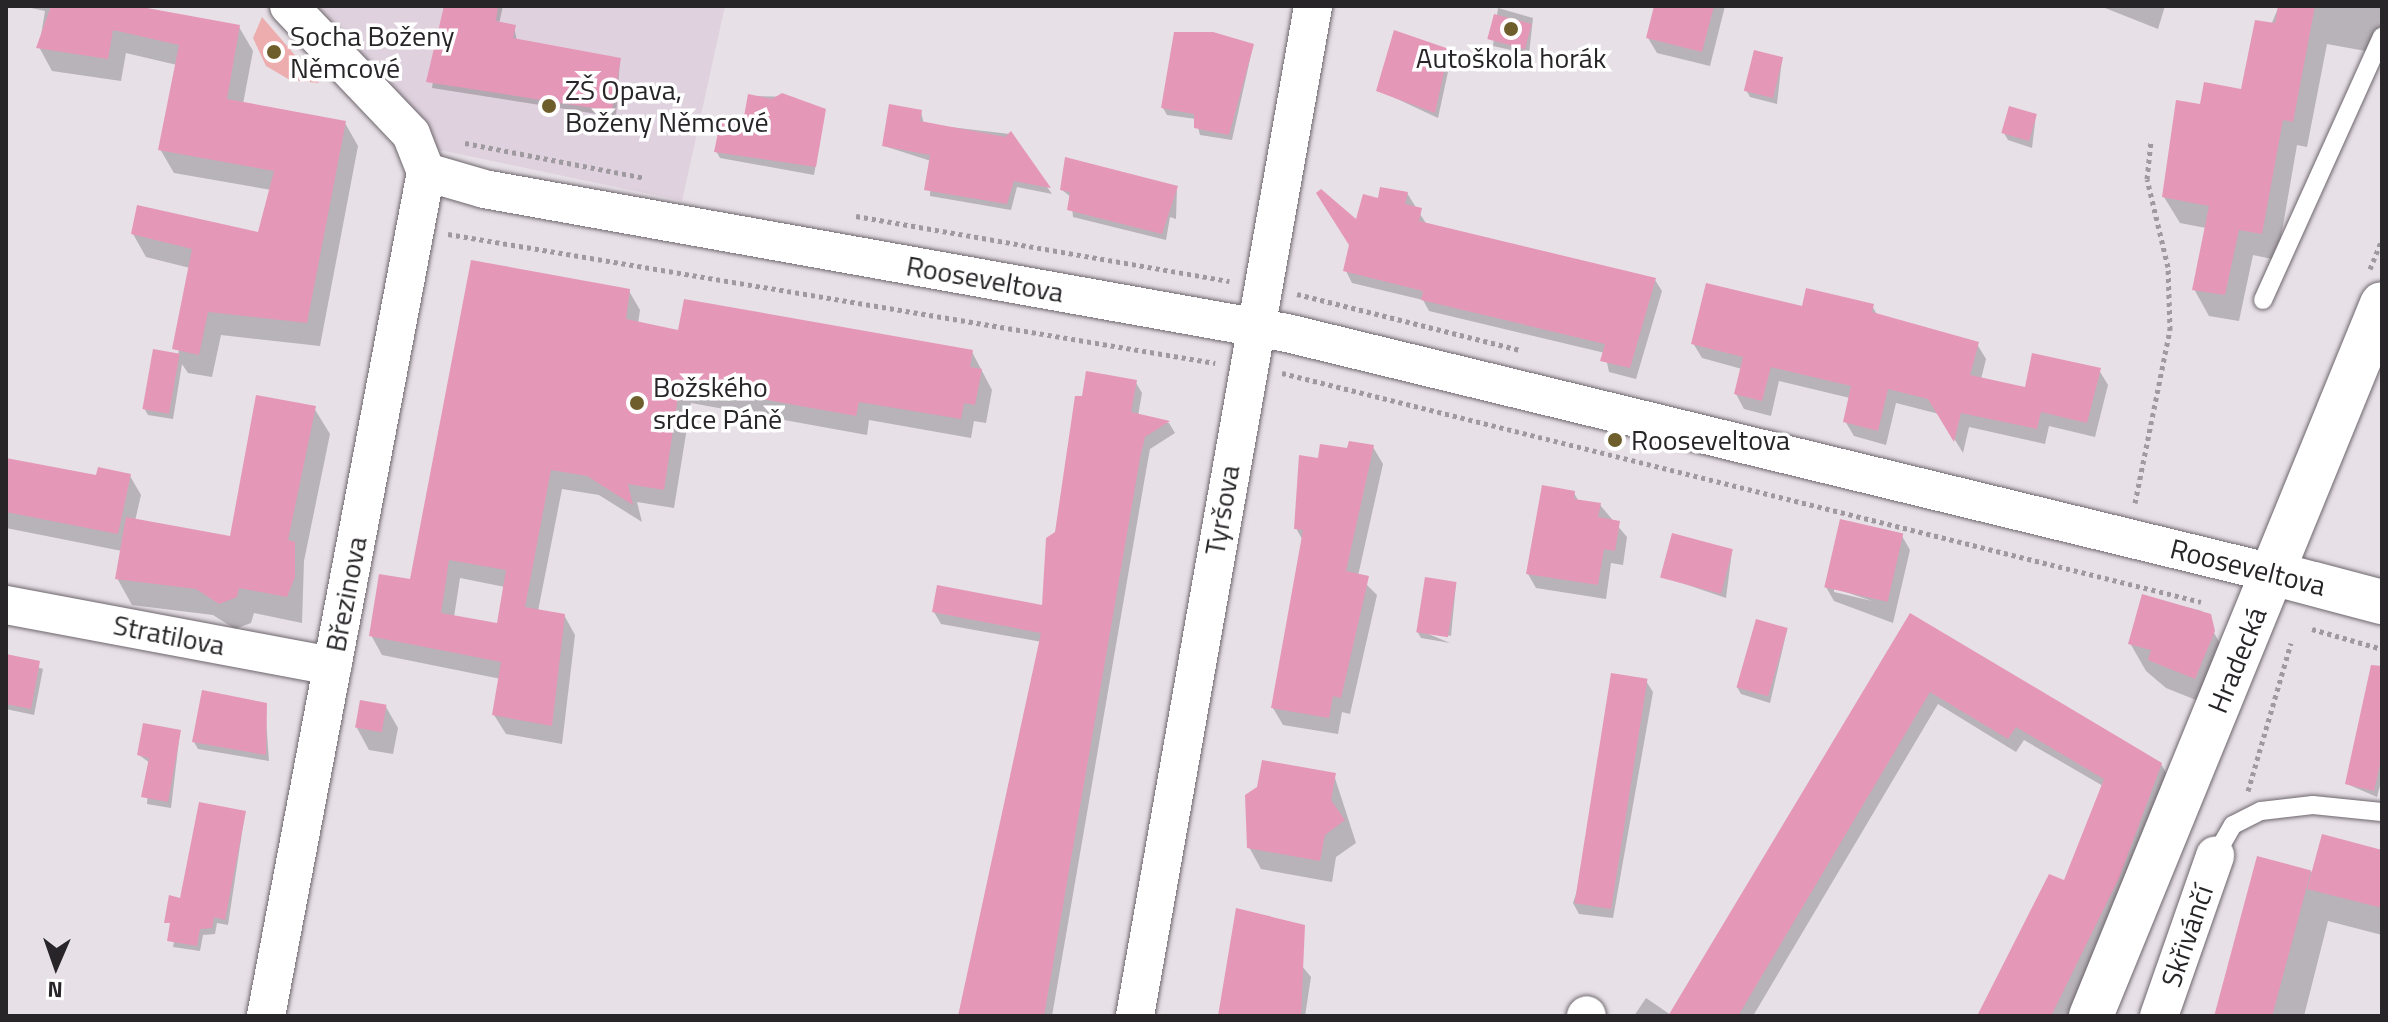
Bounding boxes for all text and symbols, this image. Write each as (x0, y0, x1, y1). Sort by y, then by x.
place label: Socha Boženy Němcové (290, 19, 455, 85)
marker: Autoškola horák (1502, 20, 1520, 38)
place label: Autoškola horák (1416, 41, 1606, 75)
marker: Socha Boženy Němcové (265, 43, 283, 61)
place label: ZŠ Opava, Boženy Němcové (565, 73, 769, 139)
marker: ZŠ Opava, Boženy Němcové (540, 97, 558, 115)
street label: Rooseveltova (904, 249, 1066, 309)
place label: Božského srdce Páně (653, 370, 782, 436)
marker: Božského srdce Páně (628, 394, 646, 412)
place label: Rooseveltova (1631, 423, 1790, 457)
marker: Rooseveltova (1606, 431, 1624, 449)
street label: Tyršova (1198, 462, 1246, 558)
street label: Rooseveltova (2167, 531, 2329, 603)
street label: Březinova (318, 534, 374, 654)
street label: Hradecká (2201, 602, 2273, 718)
street label: Stratilova (110, 608, 228, 662)
street label: Skřivánčí (2154, 881, 2220, 991)
north arrow (16, 926, 96, 1006)
text: N (47, 973, 63, 1007)

